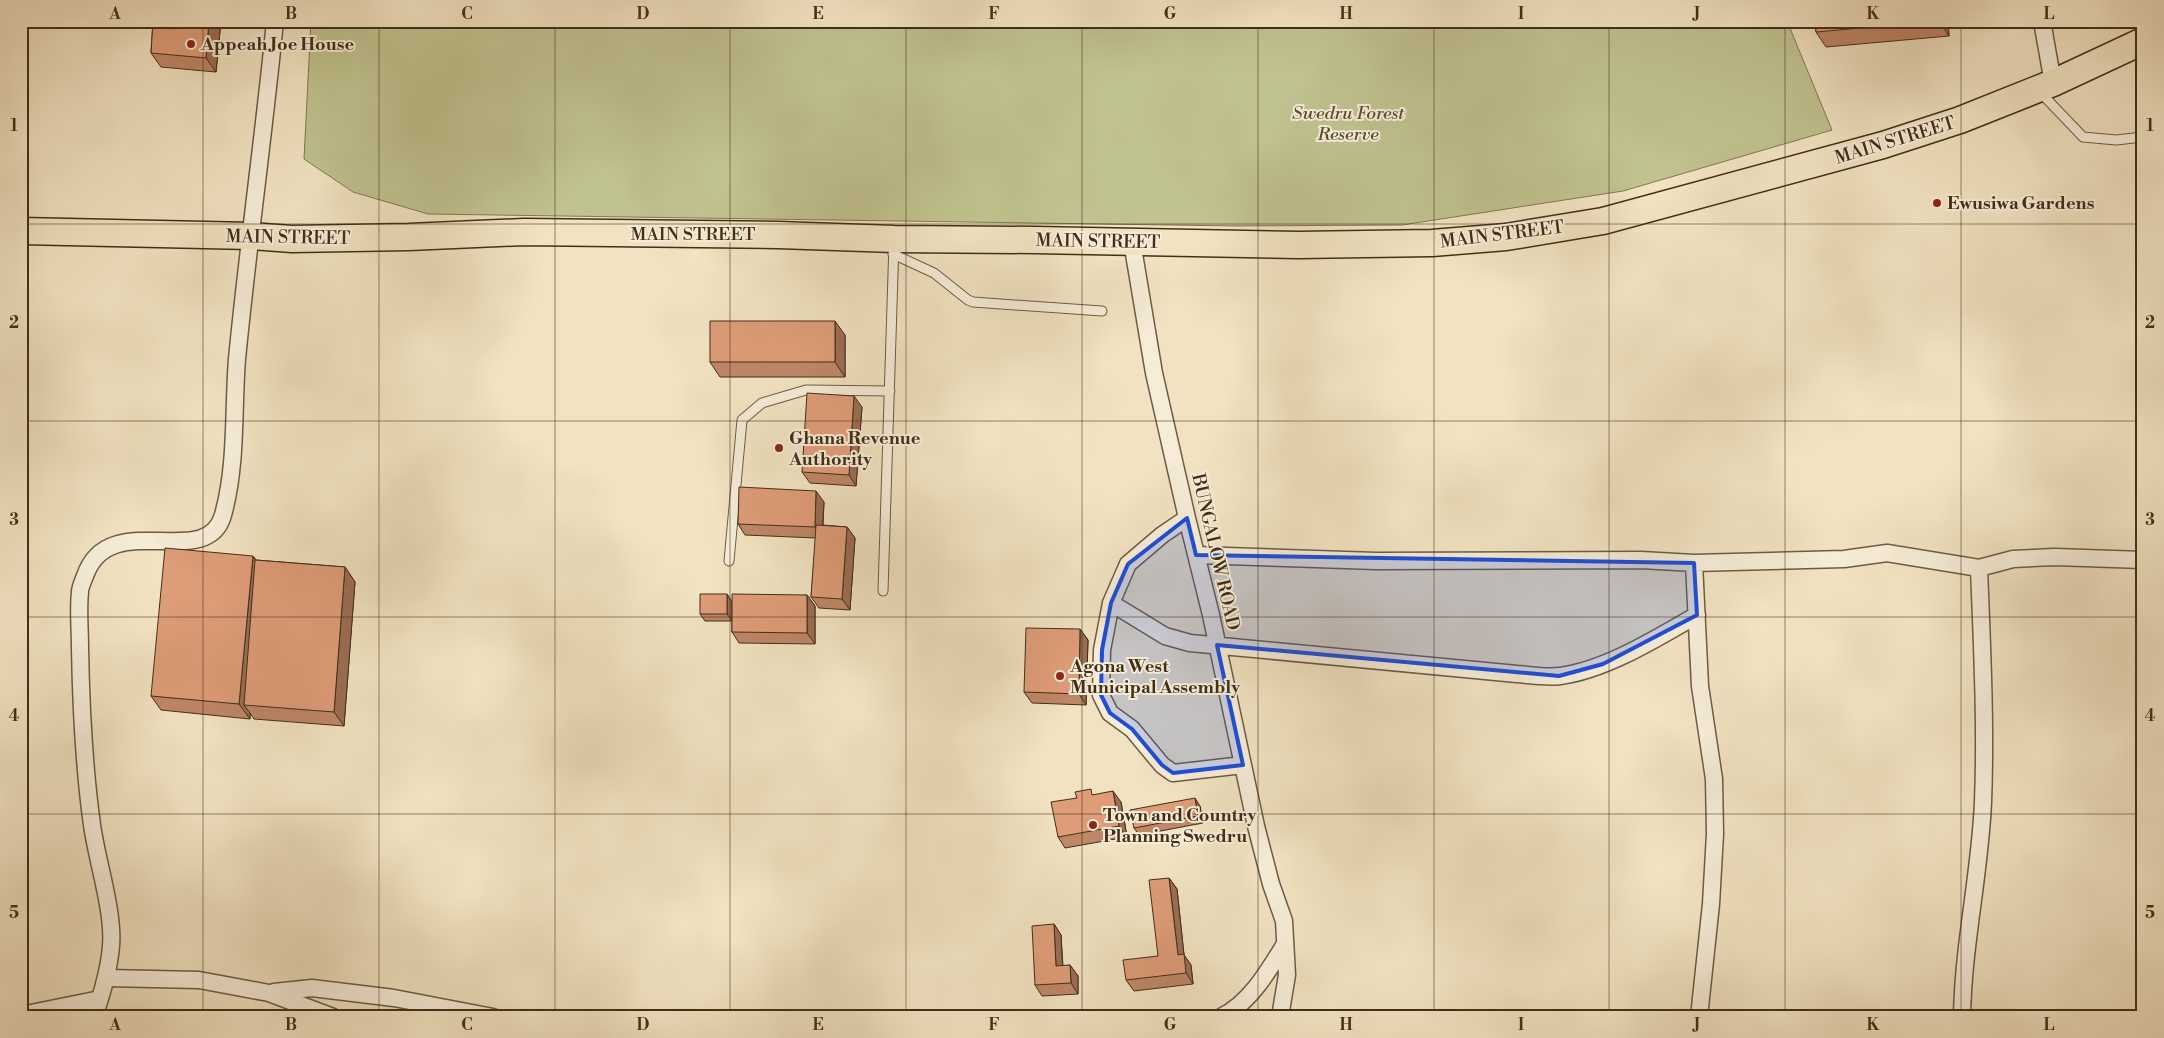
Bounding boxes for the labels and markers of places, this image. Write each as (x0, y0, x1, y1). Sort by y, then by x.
place label: Appeah Joe House (200, 33, 354, 56)
marker: Appeah Joe House (185, 38, 197, 50)
place label: Ewusiwa Gardens (1947, 192, 2095, 215)
marker: Ewusiwa Gardens (1931, 197, 1943, 209)
place label: Ghana Revenue Authority (788, 427, 921, 471)
marker: Ghana Revenue Authority (773, 442, 785, 454)
place label: Agona West Municipal Assembly (1069, 655, 1241, 699)
marker: Agona West Municipal Assembly (1054, 670, 1066, 682)
place label: Town and Country Planning Swedru (1103, 804, 1258, 848)
marker: Town and Country Planning Swedru (1087, 819, 1099, 831)

